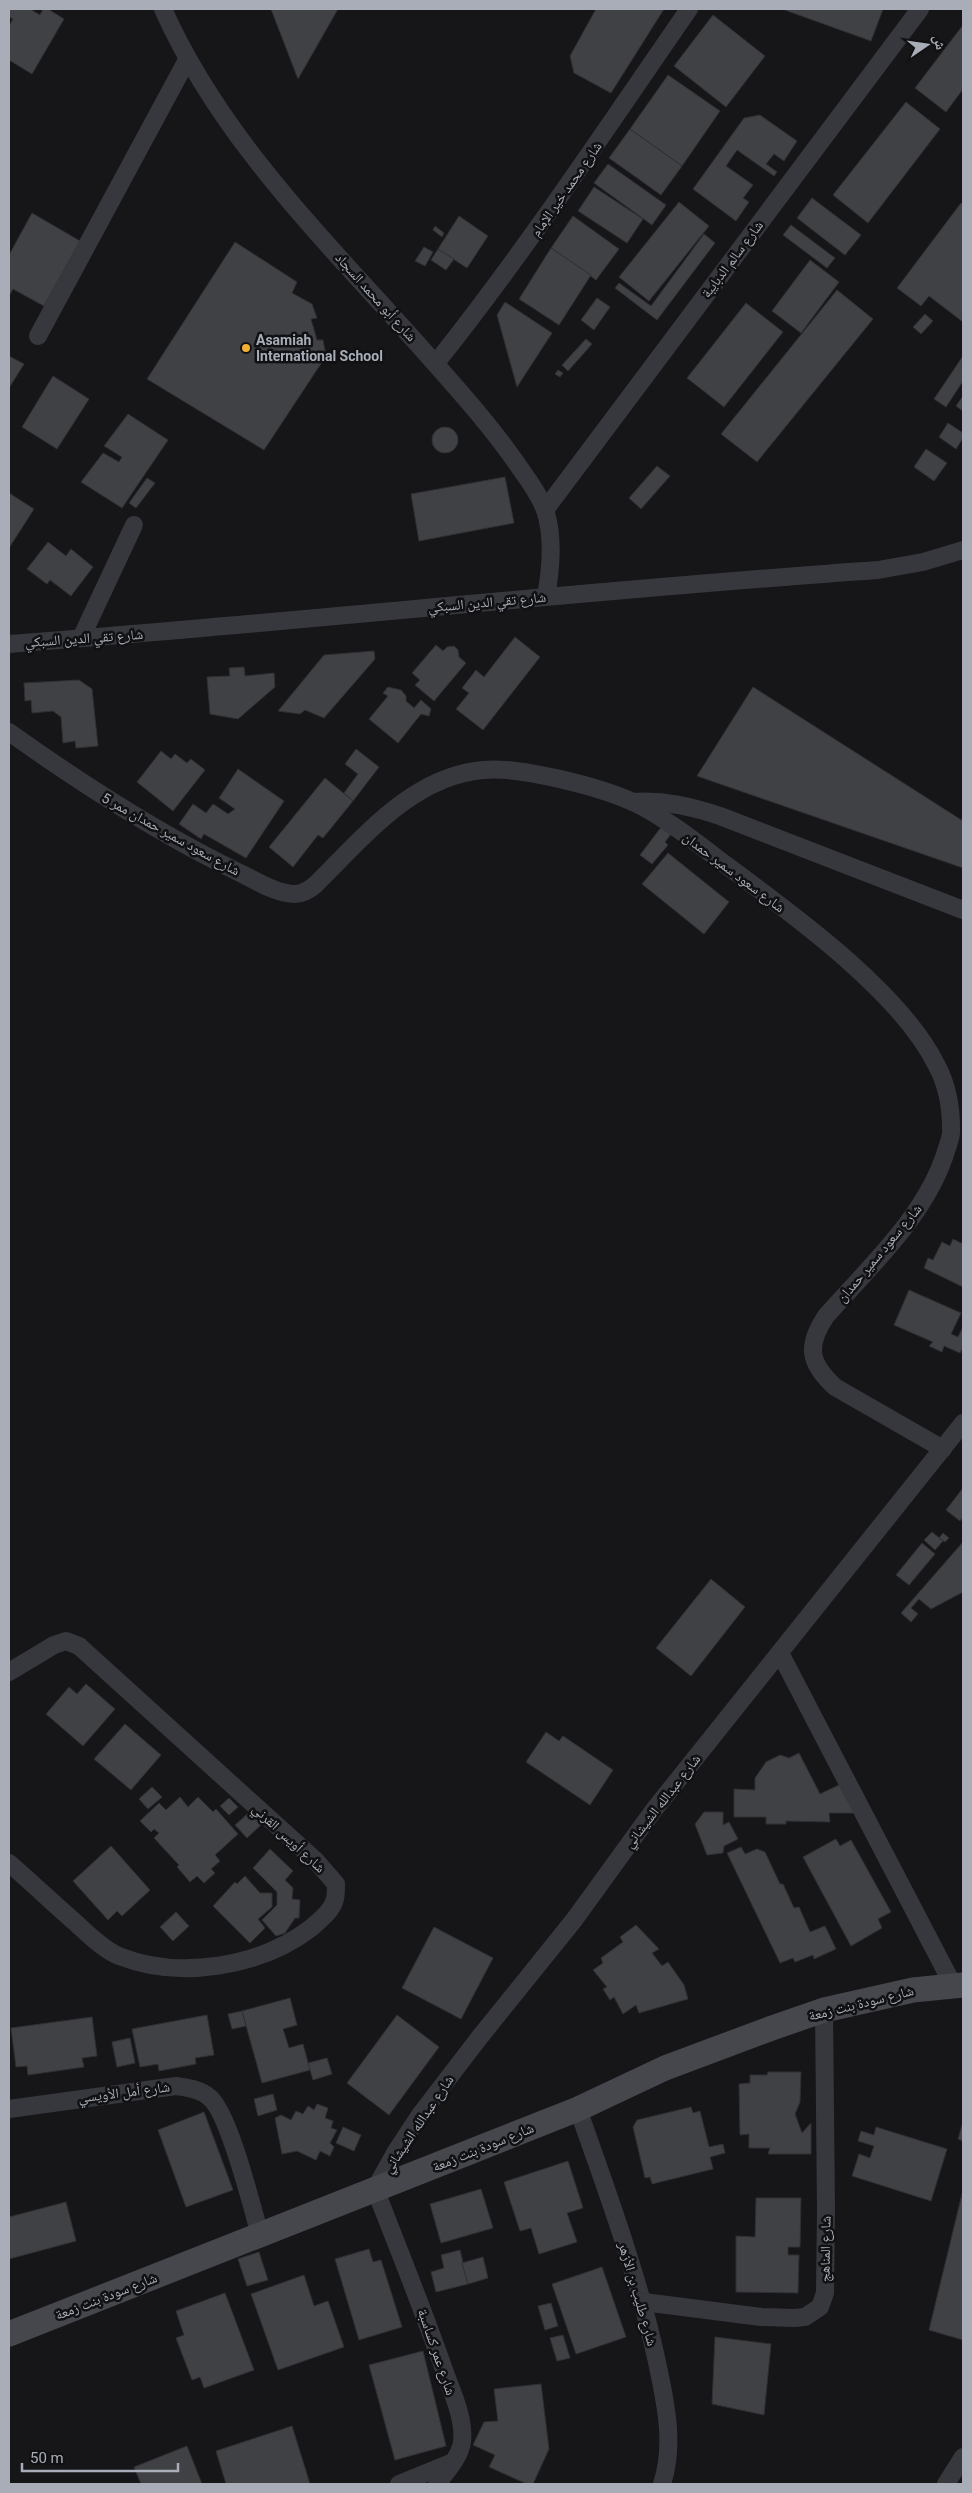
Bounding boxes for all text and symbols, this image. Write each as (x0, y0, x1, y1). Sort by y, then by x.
north arrow (902, 20, 952, 70)
text: ش (929, 33, 949, 51)
street label: شارع محمد خير الإمام (527, 138, 606, 241)
street label: شارع سالم الدبايبة (698, 217, 768, 302)
street label: شارع أبو محمد السجاد (331, 250, 420, 346)
place label: Asamiah International School (256, 332, 383, 364)
marker: Asamiah International School (240, 342, 252, 354)
street label: شارع تقي الدين السبكي (427, 589, 547, 619)
street label: شارع تقي الدين السبكي (24, 626, 144, 654)
street label: شارع سعود سمير حمدان ممر 5 (98, 789, 243, 880)
street label: شارع سعود سمير حمدان (679, 829, 788, 917)
street label: شارع سعود سمير حمدان (833, 1201, 926, 1307)
street label: شارع عبدالله الشيشاني (621, 1751, 706, 1853)
street label: شارع أويس القرني (247, 1800, 329, 1878)
street label: شارع سودة بنت زمعة (807, 1982, 916, 2026)
street label: شارع عبدالله الشيشاني (379, 2072, 460, 2178)
street label: شارع أمل الأويسي (77, 2078, 171, 2109)
street label: شارع سودة بنت زمعة (430, 2119, 537, 2176)
street label: شارع المناهج (816, 2216, 836, 2282)
street label: شارع طليب بن الأزهر (613, 2239, 660, 2348)
street label: شارع سودة بنت زمعة (53, 2269, 160, 2325)
street label: شارع عمر كساسبة (413, 2307, 459, 2398)
scale bar (22, 2440, 179, 2472)
text: 50 m (30, 2449, 64, 2467)

